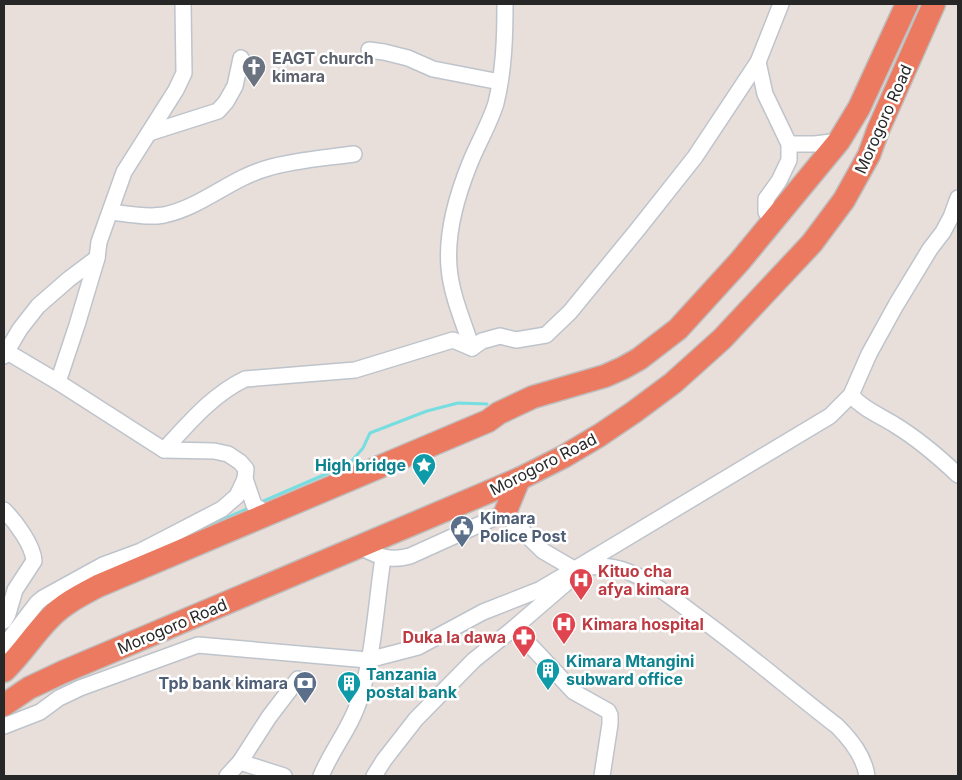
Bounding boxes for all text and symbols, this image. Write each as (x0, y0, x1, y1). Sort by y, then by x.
place label: EAGT church kimara (272, 48, 374, 86)
church icon: EAGT church kimara (241, 54, 267, 88)
street label: Morogoro Road (850, 61, 916, 177)
street label: Morogoro Road (486, 428, 600, 500)
place icon: High bridge (411, 452, 437, 486)
place label: High bridge (315, 455, 406, 475)
place label: Kimara Police Post (480, 508, 566, 546)
public building icon: Kimara Police Post (449, 514, 475, 548)
place label: Kituo cha afya kimara (598, 561, 689, 599)
hospital icon: Kituo cha afya kimara (568, 567, 594, 601)
street label: Morogoro Road (114, 594, 230, 658)
hospital icon: Kimara hospital (551, 611, 577, 645)
place label: Kimara hospital (582, 614, 704, 634)
pharmacy icon: Duka la dawa (511, 624, 537, 658)
place label: Duka la dawa (402, 627, 506, 647)
place label: Kimara Mtangini subward office (566, 651, 694, 689)
building icon: Kimara Mtangini subward office (535, 657, 561, 691)
place label: Tanzania postal bank (366, 664, 458, 702)
bank icon: Tpb bank kimara (292, 670, 318, 704)
building icon: Tanzania postal bank (336, 670, 362, 704)
place label: Tpb bank kimara (159, 673, 288, 693)

